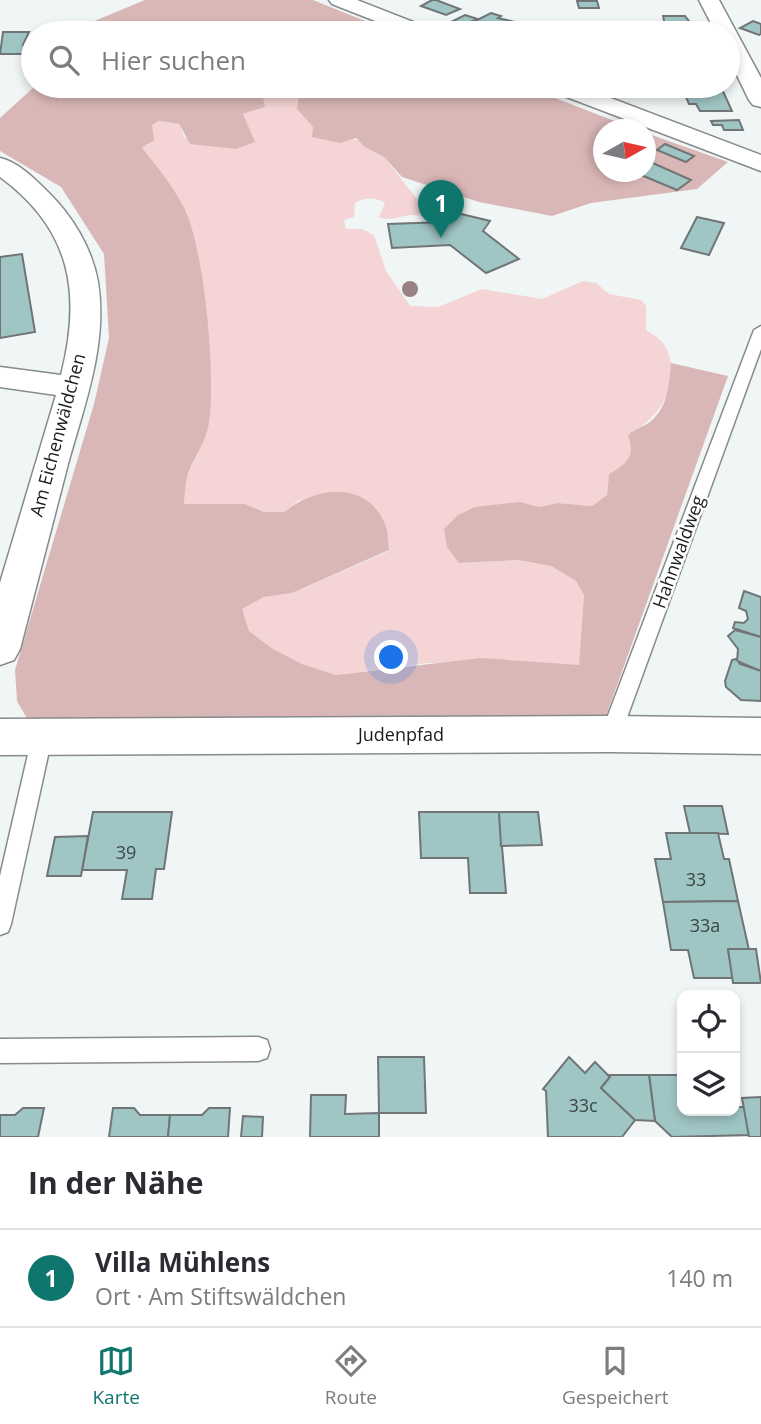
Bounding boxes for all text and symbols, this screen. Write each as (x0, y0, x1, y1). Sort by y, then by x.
search box (21, 21, 740, 98)
icon: search (45, 41, 83, 79)
text: Hier suchen (101, 42, 246, 78)
north arrow (593, 119, 656, 182)
pin: 1 (418, 180, 464, 238)
street label: Am Eichenwäldchen (24, 350, 90, 519)
street label: Hahnwaldweg (646, 492, 710, 612)
your location (374, 640, 408, 674)
street label: Judenpfad (356, 722, 444, 746)
house number: 39 (116, 840, 136, 864)
house number: 33 (686, 867, 706, 891)
house number: 33a (690, 913, 720, 937)
map controls (677, 990, 740, 1116)
button: locate (677, 990, 740, 1053)
button: layers (677, 1053, 740, 1116)
house number: 33c (568, 1093, 598, 1117)
text: In der Nähe (28, 1162, 204, 1203)
text: Villa Mühlens (95, 1244, 270, 1280)
text: 1 (44, 1262, 58, 1294)
text: 140 m (666, 1262, 733, 1294)
text: Ort · Am Stiftswäldchen (95, 1280, 346, 1312)
tab: Karte (92, 1342, 140, 1410)
tab: Route (325, 1342, 377, 1410)
tab: Gespeichert (562, 1342, 669, 1410)

